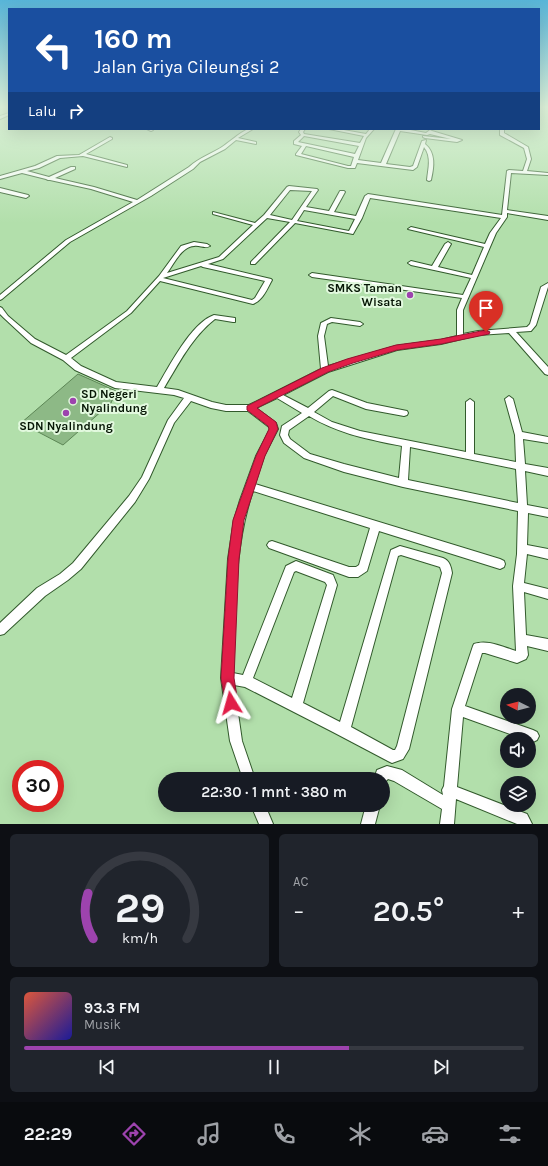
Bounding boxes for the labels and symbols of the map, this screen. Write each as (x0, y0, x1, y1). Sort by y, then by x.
place label: SMKS Taman Wisata (327, 281, 402, 309)
marker: SMKS Taman Wisata (405, 290, 415, 300)
pin (469, 291, 503, 332)
place label: SD Negeri Nyalindung (81, 387, 147, 415)
marker: SD Negeri Nyalindung (68, 396, 78, 406)
marker: SDN Nyalindung (61, 408, 71, 418)
place label: SDN Nyalindung (19, 419, 113, 433)
position arrow (210, 682, 252, 724)
north arrow (500, 688, 536, 724)
speed limit sign: 30 (12, 760, 64, 812)

